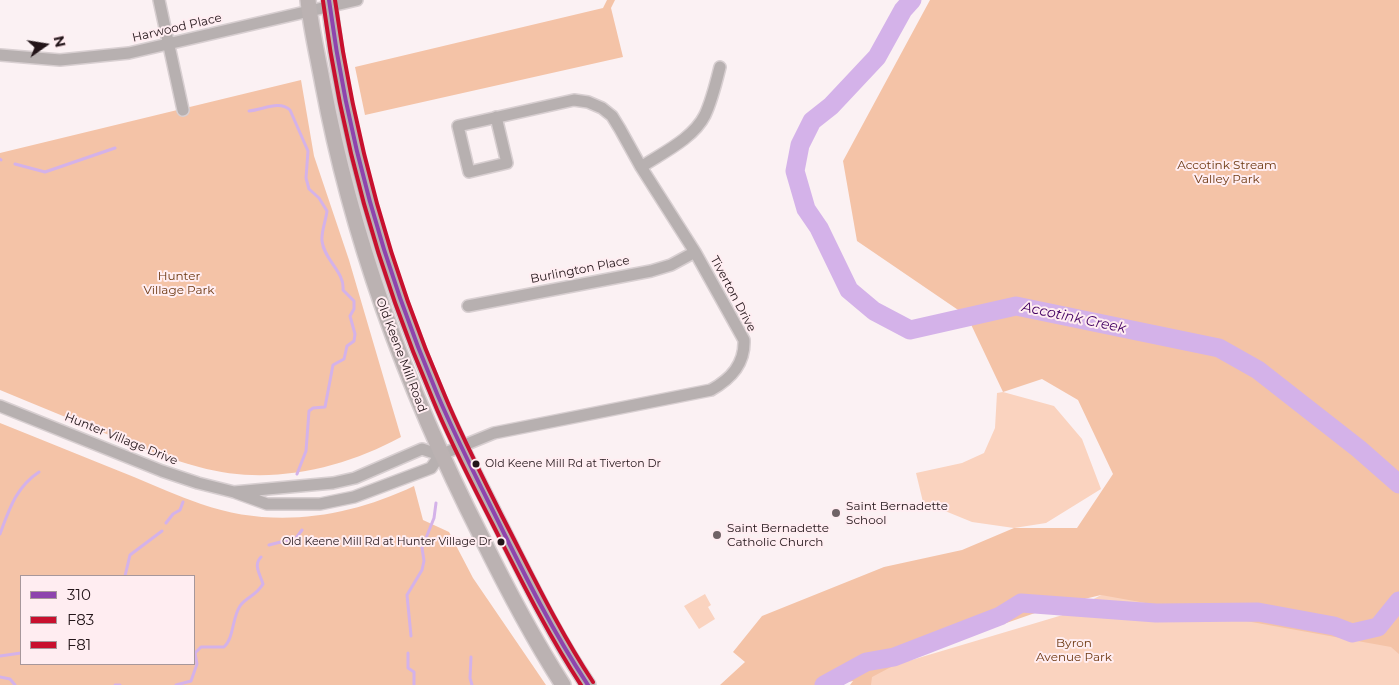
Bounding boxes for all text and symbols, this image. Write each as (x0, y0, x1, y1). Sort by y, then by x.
street label: Harwood Place (131, 11, 223, 45)
north arrow (20, 20, 70, 70)
text: N (50, 34, 70, 49)
park label: Accotink Stream Valley Park (1177, 158, 1277, 186)
street label: Burlington Place (529, 253, 631, 287)
street label: Tiverton Drive (707, 254, 759, 334)
park label: Hunter Village Park (144, 269, 214, 297)
street label: Old Keene Mill Road (373, 296, 429, 414)
water label: Accotink Creek (1020, 299, 1128, 337)
street label: Hunter Village Drive (62, 410, 180, 468)
place label: Old Keene Mill Rd at Tiverton Dr (485, 457, 661, 471)
marker: Old Keene Mill Rd at Tiverton Dr (471, 459, 481, 469)
place label: Saint Bernadette School (846, 499, 948, 527)
marker: Saint Bernadette School (830, 507, 842, 519)
place label: Saint Bernadette Catholic Church (727, 521, 829, 549)
marker: Saint Bernadette Catholic Church (711, 529, 723, 541)
place label: Old Keene Mill Rd at Hunter Village Dr (282, 535, 492, 549)
marker: Old Keene Mill Rd at Hunter Village Dr (496, 537, 506, 547)
legend (20, 575, 195, 665)
text: 310 (67, 585, 91, 604)
text: F83 (67, 610, 94, 629)
text: F81 (67, 635, 91, 654)
park label: Byron Avenue Park (1036, 636, 1112, 664)

